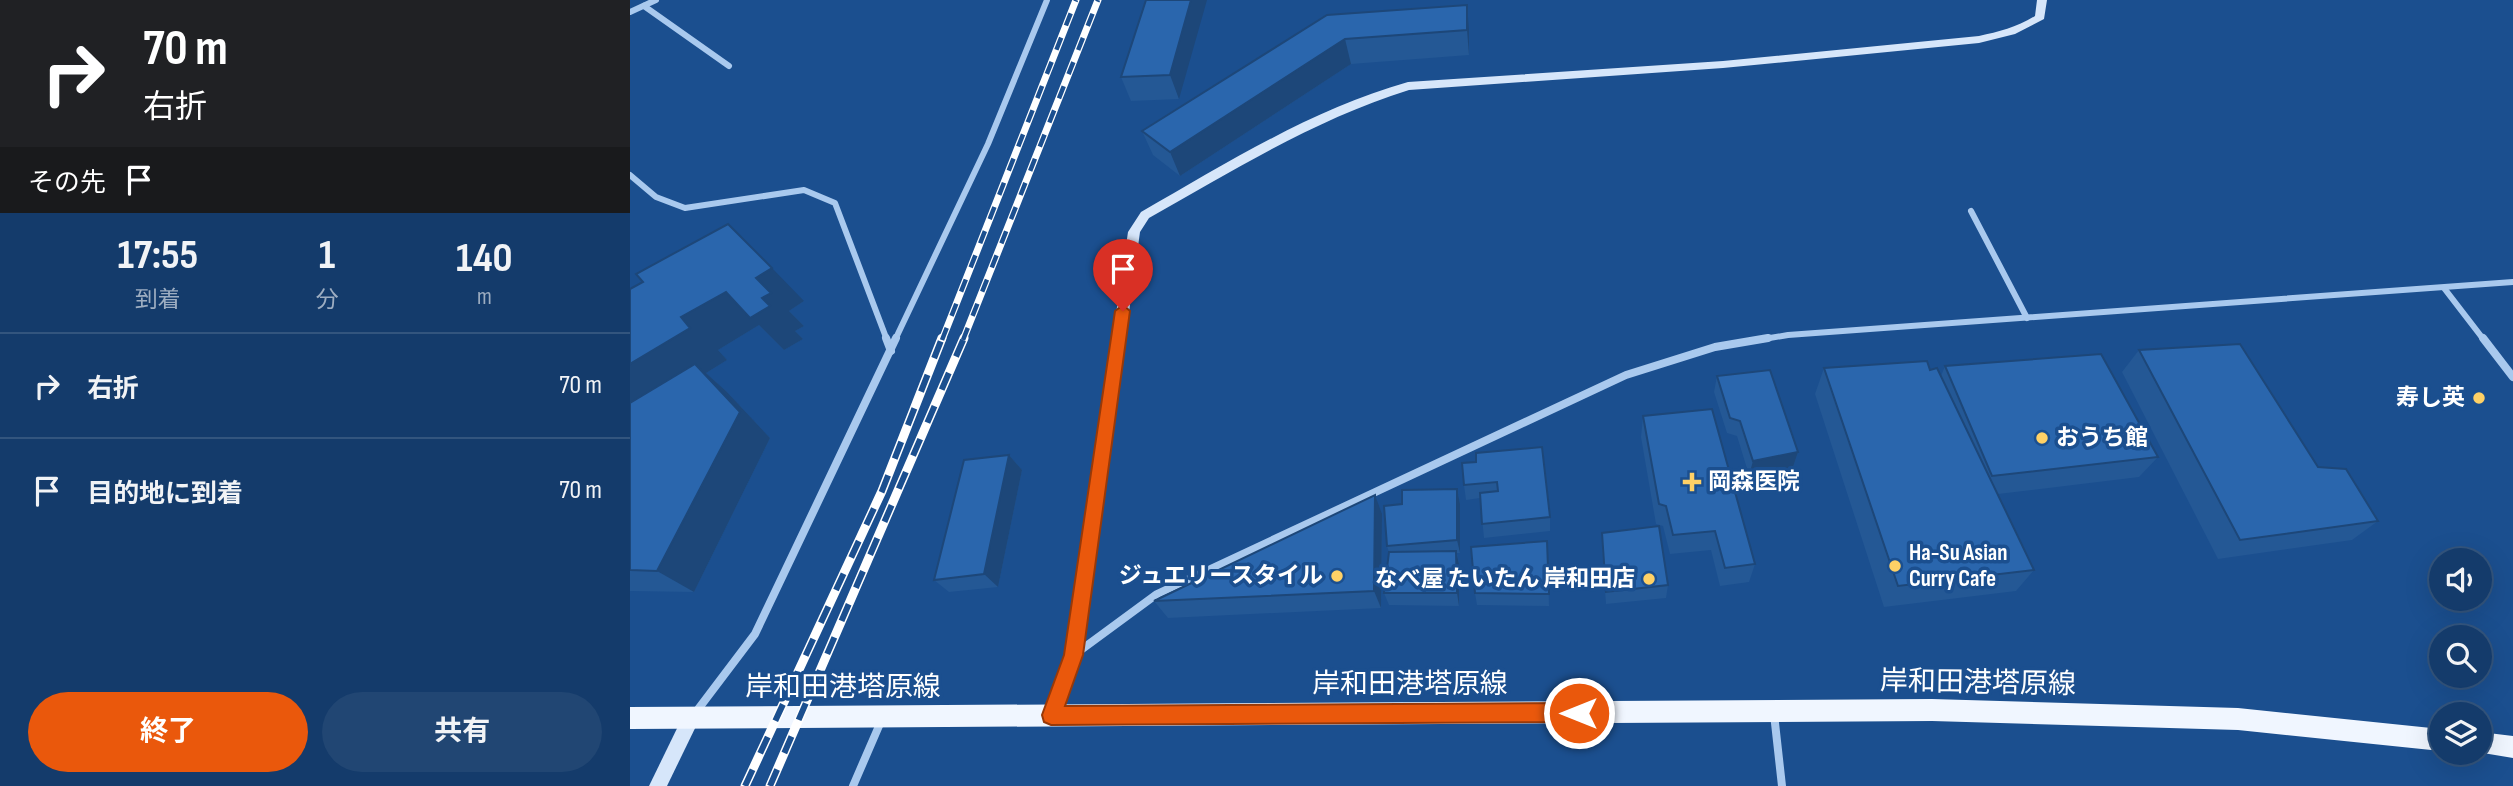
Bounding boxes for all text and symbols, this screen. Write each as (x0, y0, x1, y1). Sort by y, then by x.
text: 70 m (143, 20, 228, 79)
icon: right (28, 28, 119, 119)
text: 右折 (143, 88, 207, 127)
icon: arrive (120, 161, 158, 199)
text: その先 (28, 168, 106, 199)
text: 17:55 (118, 230, 198, 281)
text: 1 (319, 230, 335, 281)
text: 140 (456, 233, 512, 284)
pin (1093, 239, 1153, 311)
icon: arrive (1104, 250, 1142, 288)
text: m (477, 283, 492, 311)
text: 到着 (135, 286, 181, 314)
text: 分 (316, 286, 339, 314)
icon: right (28, 367, 66, 405)
text: 70 m (559, 370, 602, 401)
text: 右折 (87, 374, 139, 405)
place label: 寿し英 (2396, 384, 2465, 412)
marker: 寿し英 (2471, 390, 2487, 406)
place label: おうち館 (2056, 424, 2148, 452)
marker: おうち館 (2034, 430, 2050, 446)
place label: 岡森医院 (1708, 468, 1800, 496)
icon: arrive (28, 472, 66, 510)
marker: 岡森医院 (1682, 472, 1702, 492)
text: 70 m (559, 475, 602, 506)
text: 目的地に到着 (87, 479, 243, 510)
place label: Ha-Su Asian Curry Cafe (1909, 539, 2007, 593)
map controls (2429, 548, 2492, 765)
button: sound (2429, 548, 2492, 611)
marker: Ha-Su Asian Curry Cafe (1887, 558, 1903, 574)
place label: ジュエリースタイル (1119, 562, 1323, 590)
place label: なべ屋 たいたん 岸和田店 (1375, 565, 1635, 593)
marker: ジュエリースタイル (1329, 568, 1345, 584)
marker: なべ屋 たいたん 岸和田店 (1641, 571, 1657, 587)
button: search (2429, 625, 2492, 688)
street label: 岸和田港塔原線 (1880, 665, 2076, 701)
street label: 岸和田港塔原線 (1312, 668, 1508, 701)
street label: 岸和田港塔原線 (745, 671, 941, 704)
position arrow (1542, 676, 1616, 750)
button: 終了 (28, 692, 308, 772)
button: 共有 (322, 692, 602, 772)
button: layers (2429, 702, 2492, 765)

